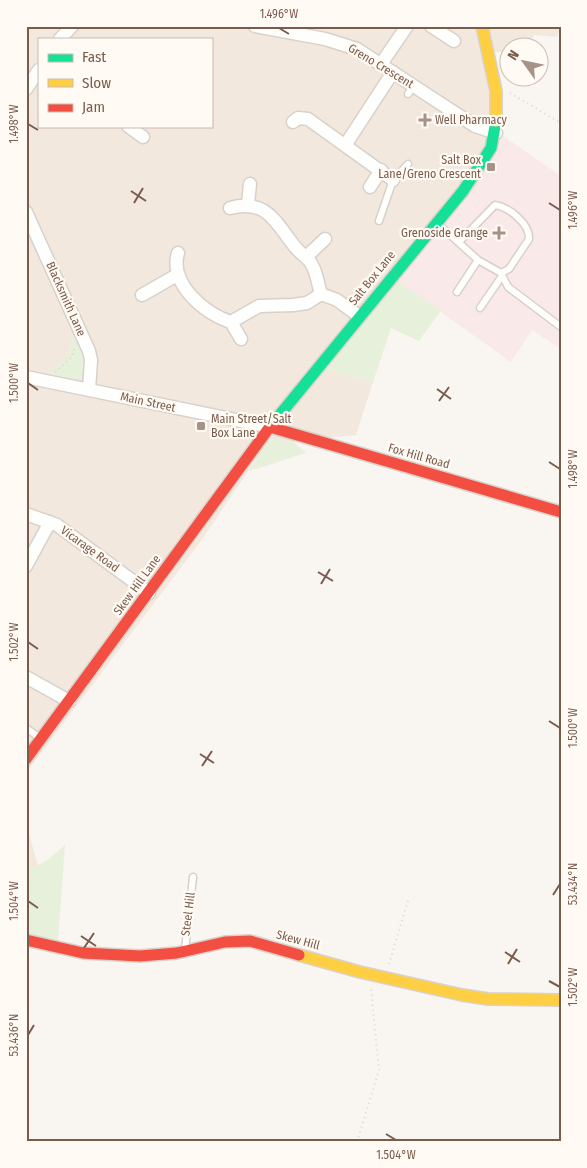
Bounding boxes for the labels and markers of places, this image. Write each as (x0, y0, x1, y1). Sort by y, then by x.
place label: Well Pharmacy (435, 113, 508, 127)
marker: Well Pharmacy (419, 114, 431, 126)
place label: Salt Box Lane/Greno Crescent (378, 153, 482, 181)
marker: Salt Box Lane/Greno Crescent (485, 161, 497, 173)
place label: Grenoside Grange (401, 226, 488, 240)
marker: Grenoside Grange (492, 226, 506, 240)
place label: Main Street/Salt Box Lane (211, 412, 292, 440)
marker: Main Street/Salt Box Lane (195, 420, 207, 432)

